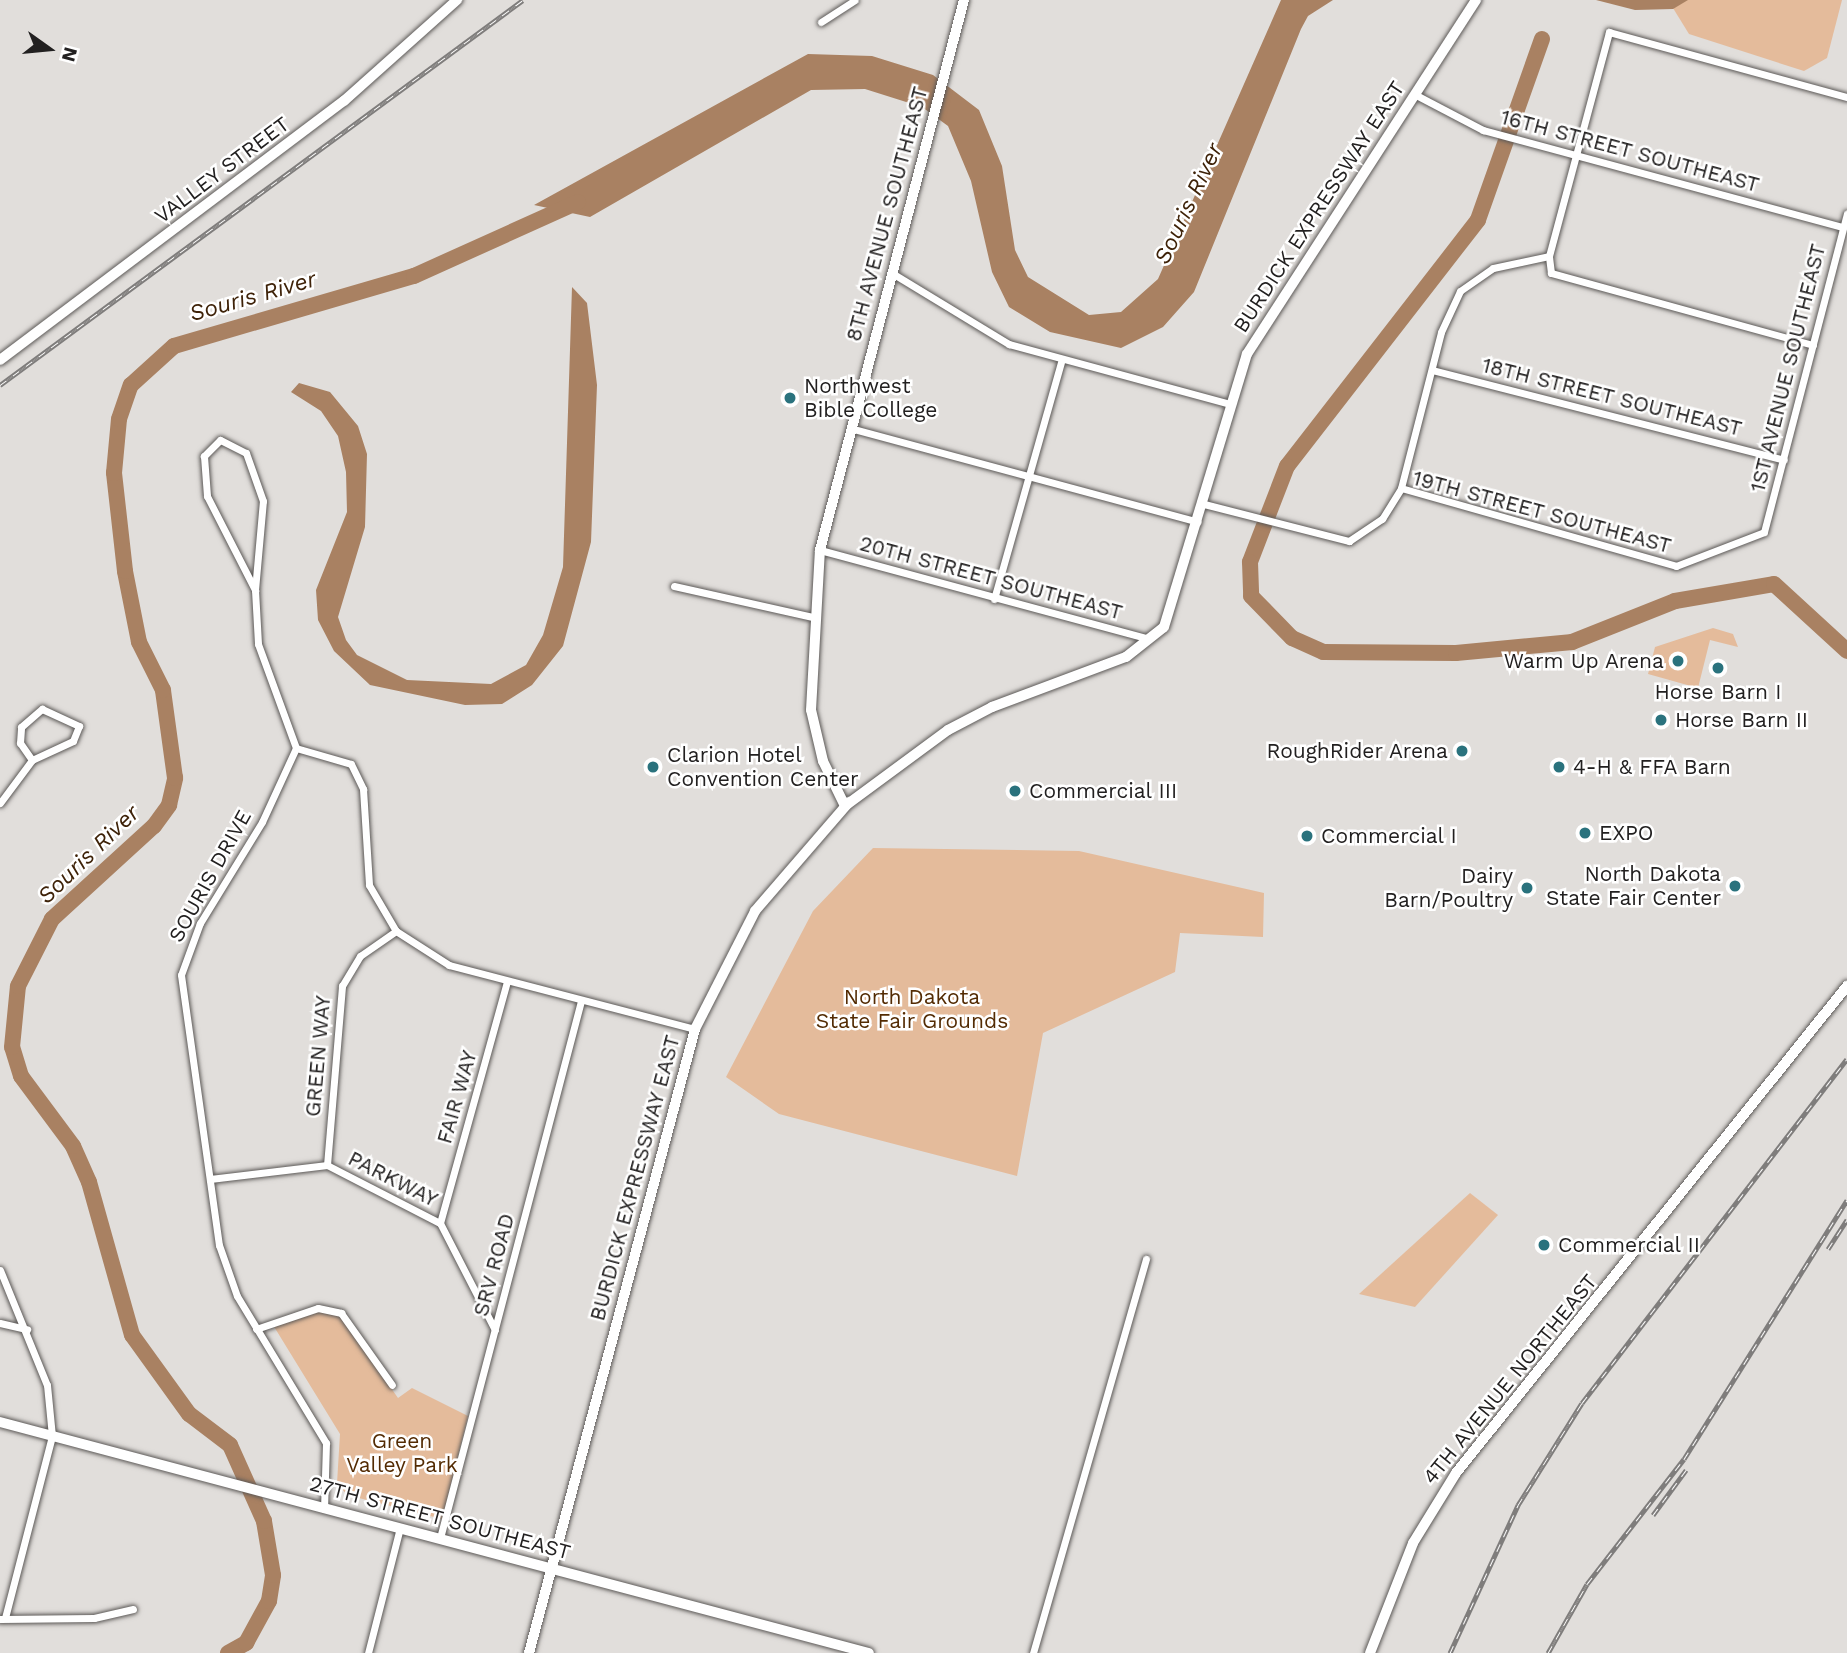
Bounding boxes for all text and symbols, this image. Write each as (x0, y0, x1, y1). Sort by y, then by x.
north arrow (14, 14, 84, 84)
text: N (57, 45, 83, 64)
street label: BURDICK EXPRESSWAY EAST (1228, 76, 1410, 338)
street label: 8TH AVENUE SOUTHEAST (841, 84, 933, 344)
street label: 16TH STREET SOUTHEAST (1498, 104, 1762, 198)
street label: VALLEY STREET (149, 111, 295, 229)
water label: Souris River (1149, 139, 1229, 269)
street label: 1ST AVENUE SOUTHEAST (1745, 241, 1831, 495)
water label: Souris River (186, 266, 320, 328)
street label: 18TH STREET SOUTHEAST (1479, 352, 1745, 442)
place label: Northwest Bible College (804, 373, 937, 423)
marker: Northwest Bible College (782, 390, 798, 406)
street label: 19TH STREET SOUTHEAST (1410, 465, 1674, 559)
street label: 20TH STREET SOUTHEAST (857, 531, 1125, 625)
place label: Warm Up Arena (1503, 648, 1664, 674)
marker: Warm Up Arena (1670, 653, 1686, 669)
marker: Horse Barn I (1710, 660, 1726, 676)
place label: Horse Barn I (1655, 679, 1781, 705)
place label: Horse Barn II (1675, 707, 1808, 733)
marker: Horse Barn II (1653, 712, 1669, 728)
place label: RoughRider Arena (1265, 738, 1448, 764)
place label: Clarion Hotel Convention Center (667, 742, 859, 792)
marker: RoughRider Arena (1454, 743, 1470, 759)
place label: 4-H & FFA Barn (1573, 754, 1732, 780)
marker: Clarion Hotel Convention Center (645, 759, 661, 775)
marker: 4-H & FFA Barn (1551, 759, 1567, 775)
place label: Commercial III (1029, 778, 1178, 804)
marker: Commercial III (1007, 783, 1023, 799)
water label: Souris River (32, 800, 146, 910)
street label: SOURIS DRIVE (163, 806, 257, 946)
place label: EXPO (1599, 820, 1654, 846)
place label: Commercial I (1321, 823, 1457, 849)
marker: EXPO (1577, 825, 1593, 841)
marker: Commercial I (1299, 828, 1315, 844)
place label: North Dakota State Fair Center (1545, 861, 1721, 911)
place label: Dairy Barn/Poultry (1384, 863, 1513, 913)
marker: North Dakota State Fair Center (1727, 878, 1743, 894)
marker: Dairy Barn/Poultry (1519, 880, 1535, 896)
park label: North Dakota State Fair Grounds (816, 984, 1008, 1034)
street label: GREEN WAY (300, 994, 336, 1118)
street label: BURDICK EXPRESSWAY EAST (585, 1032, 685, 1324)
street label: FAIR WAY (432, 1047, 482, 1147)
street label: PARKWAY (344, 1146, 442, 1212)
street label: SRV ROAD (468, 1211, 520, 1319)
place label: Commercial II (1558, 1232, 1701, 1258)
marker: Commercial II (1536, 1237, 1552, 1253)
street label: 4TH AVENUE NORTHEAST (1417, 1269, 1603, 1489)
park label: Green Valley Park (346, 1428, 458, 1478)
street label: 27TH STREET SOUTHEAST (306, 1471, 574, 1565)

